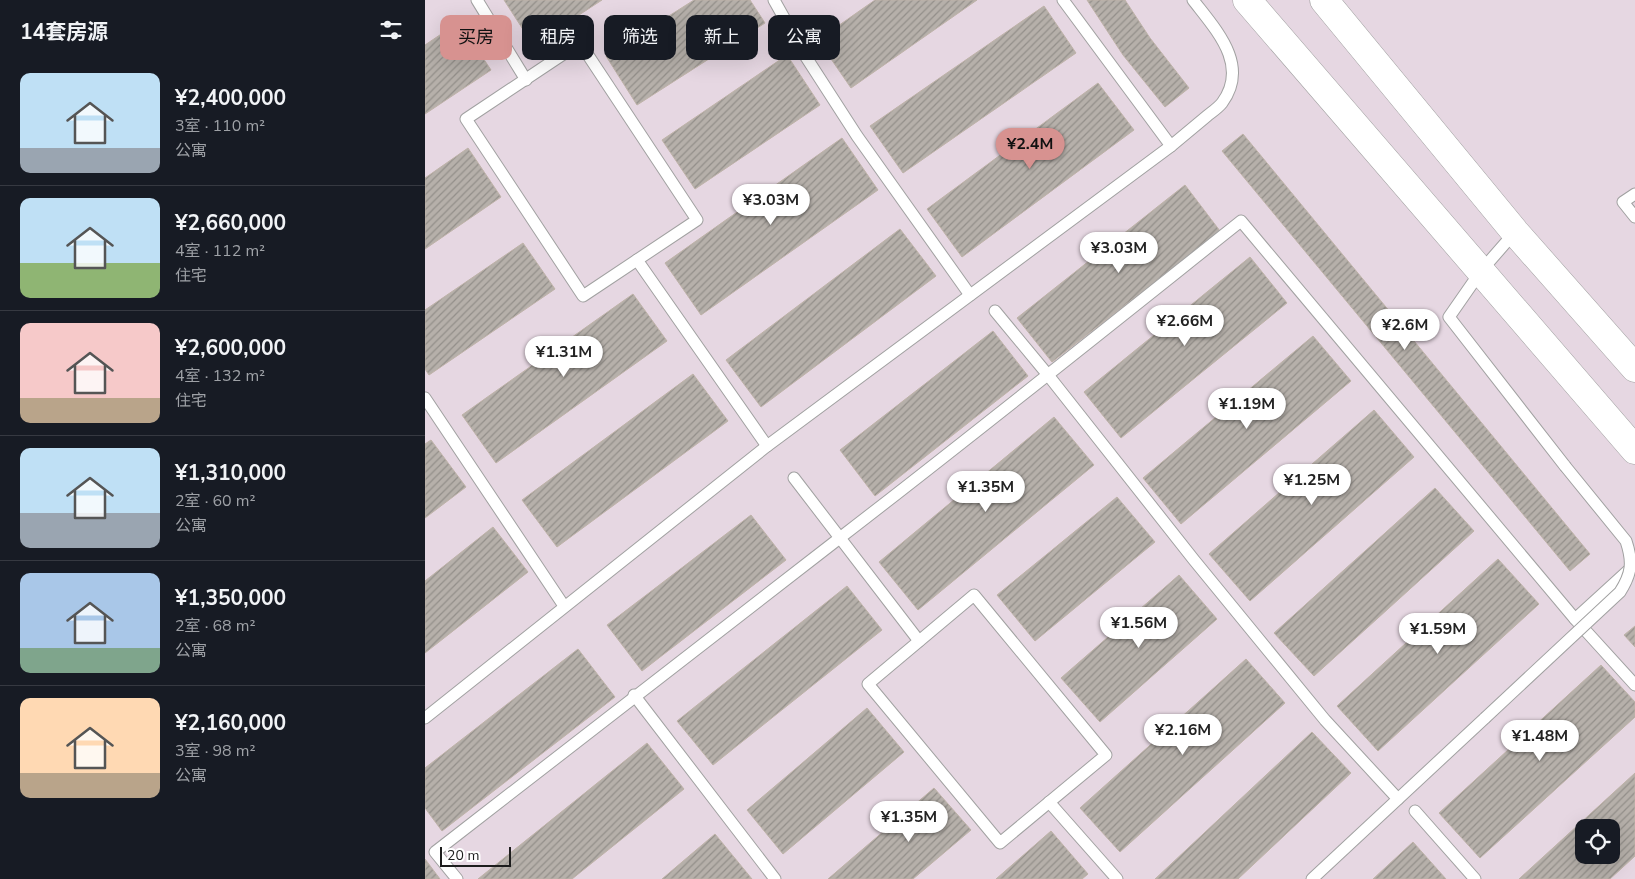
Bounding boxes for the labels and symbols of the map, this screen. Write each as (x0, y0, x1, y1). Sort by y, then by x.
pin: ¥2.4M (995, 128, 1065, 170)
pin: ¥3.03M (730, 184, 812, 226)
pin: ¥3.03M (1078, 232, 1160, 274)
pin: ¥2.66M (1144, 304, 1226, 347)
pin: ¥2.6M (1370, 308, 1440, 351)
pin: ¥1.31M (523, 336, 605, 378)
pin: ¥1.19M (1206, 388, 1288, 430)
pin: ¥1.25M (1271, 464, 1353, 506)
pin: ¥1.35M (945, 470, 1027, 513)
pin: ¥1.56M (1098, 606, 1180, 649)
pin: ¥1.59M (1397, 612, 1479, 655)
pin: ¥2.16M (1142, 714, 1224, 756)
pin: ¥1.48M (1499, 720, 1581, 762)
pin: ¥1.35M (868, 800, 950, 843)
scale bar (440, 844, 511, 867)

